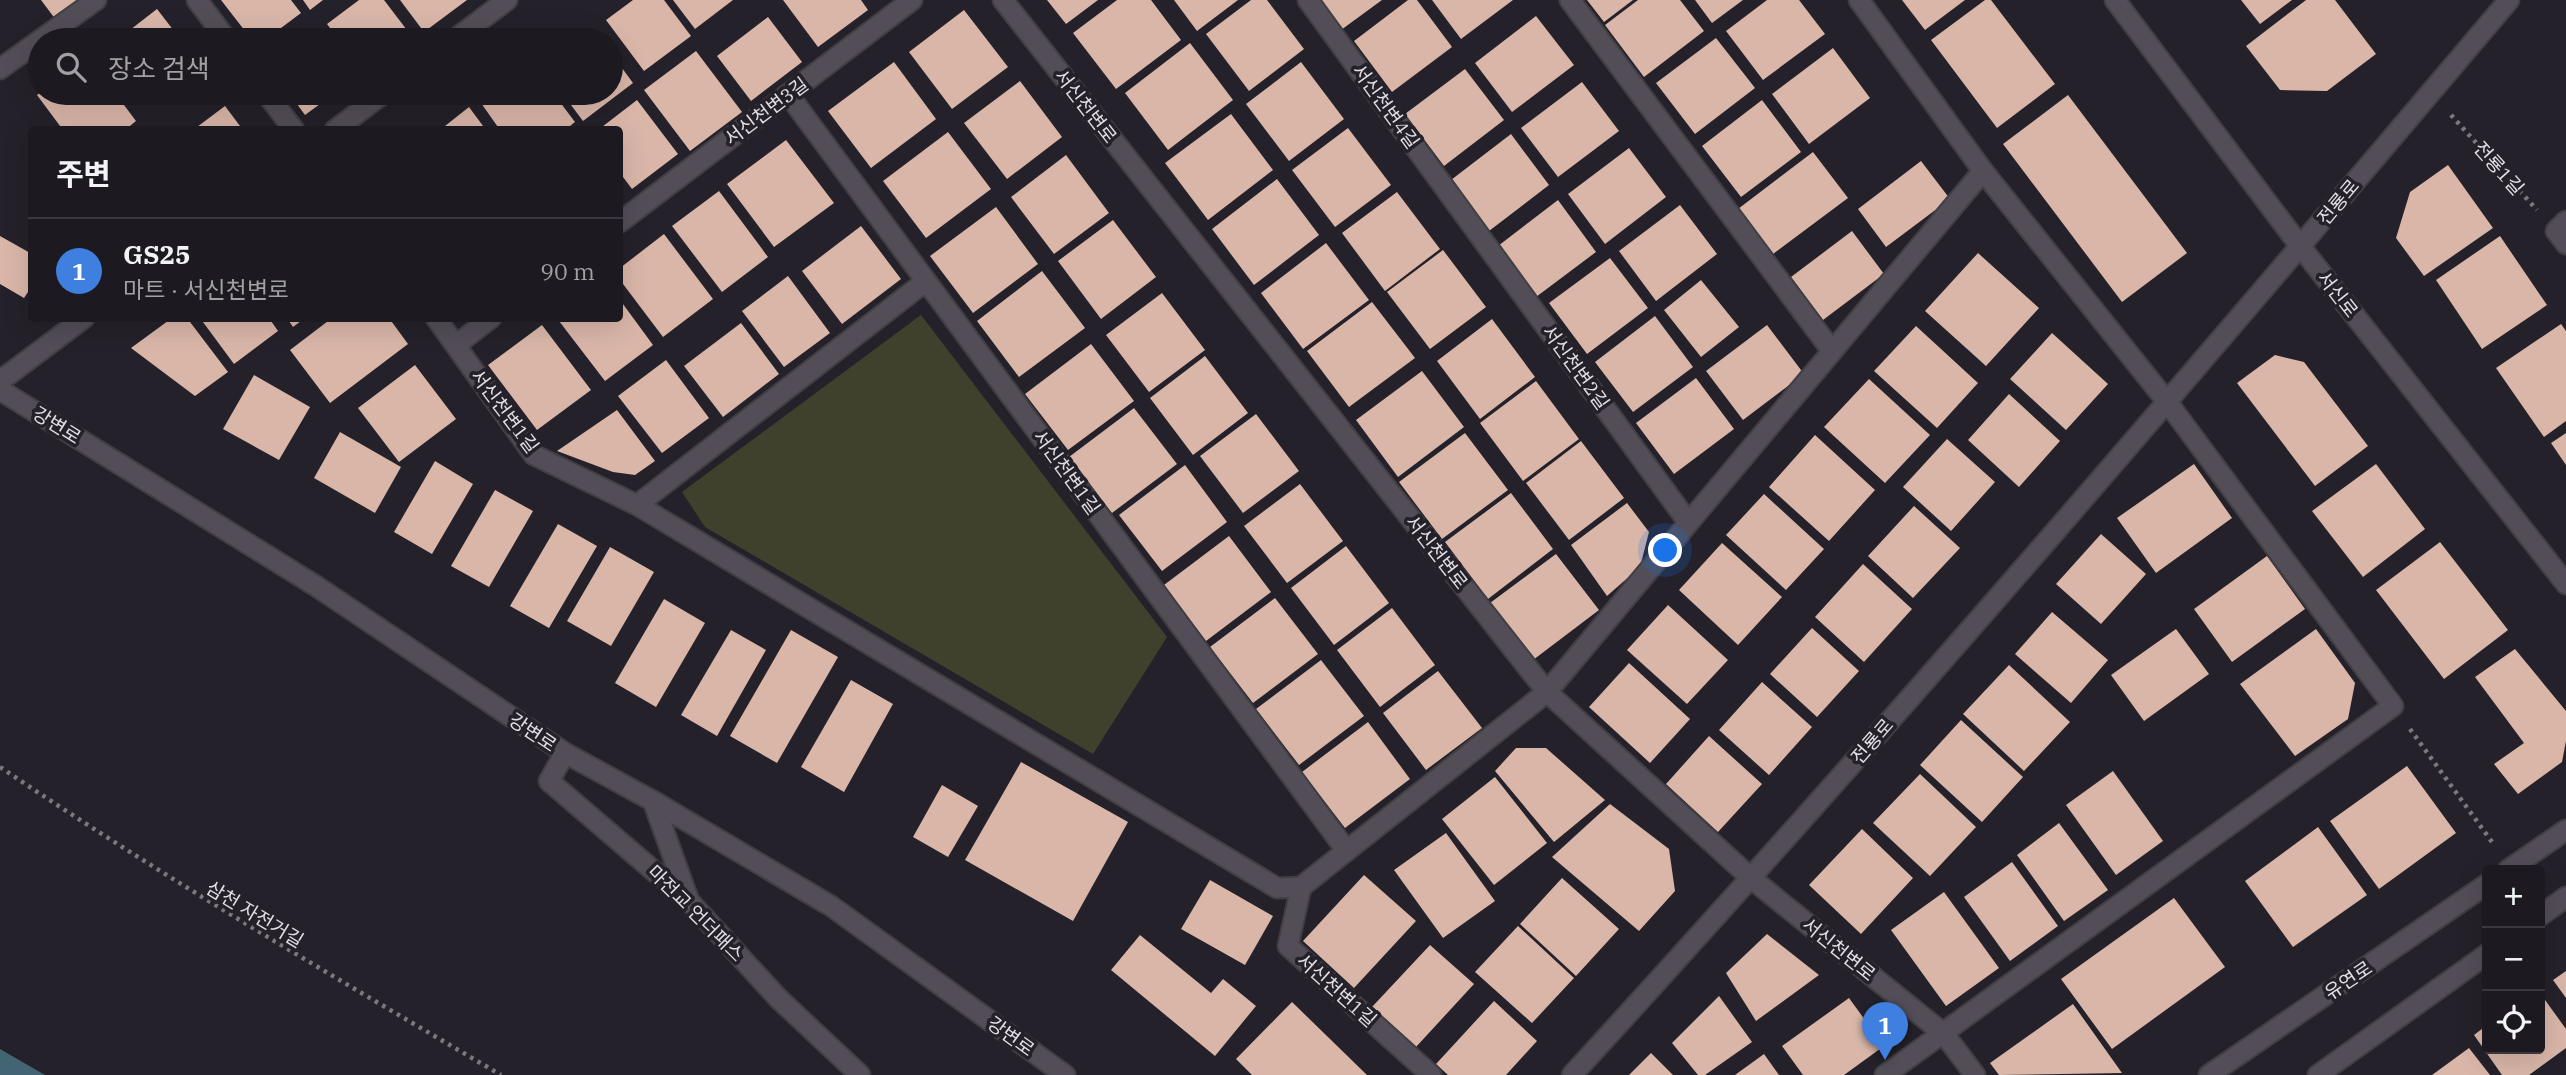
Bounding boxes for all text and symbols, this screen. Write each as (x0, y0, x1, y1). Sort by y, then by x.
search box (28, 28, 623, 105)
icon: search (52, 48, 90, 86)
text: 장소 검색 (108, 51, 210, 85)
street label: 서신천변4길 (1347, 59, 1425, 153)
street label: 서신천변로 (1050, 64, 1122, 148)
street label: 서신천변3길 (719, 72, 813, 150)
street label: 전룡1길 (2469, 136, 2529, 200)
text: 주변 (56, 154, 111, 193)
street label: 전룡로 (2312, 174, 2364, 230)
text: GS25 (123, 237, 191, 271)
text: 1 (72, 256, 86, 286)
text: 90 m (540, 256, 595, 286)
street label: 서신로 (2312, 266, 2364, 322)
text: 마트 · 서신천변로 (123, 274, 289, 304)
street label: 서신천변2길 (1537, 320, 1615, 414)
street label: 서신천변1길 (466, 364, 544, 458)
street label: 강변로 (28, 401, 86, 449)
street label: 서신천변1길 (1028, 425, 1106, 519)
street label: 서신천변로 (1401, 510, 1473, 594)
your location (1648, 533, 1682, 567)
street label: 강변로 (505, 707, 561, 757)
street label: 전룡로 (1846, 713, 1898, 769)
street label: 마전교 언더패스 (643, 860, 749, 966)
map controls (2482, 865, 2545, 1054)
button: + (2482, 865, 2545, 928)
street label: 삼천 자전거길 (202, 876, 308, 952)
street label: 서신천변로 (1797, 912, 1881, 986)
button: − (2482, 928, 2545, 991)
street label: 서신천변1길 (1292, 948, 1382, 1032)
street label: 유연로 (2320, 955, 2376, 1005)
button: locate (2482, 991, 2545, 1054)
pin: 1 (1862, 1002, 1908, 1060)
street label: 강변로 (983, 1011, 1039, 1061)

